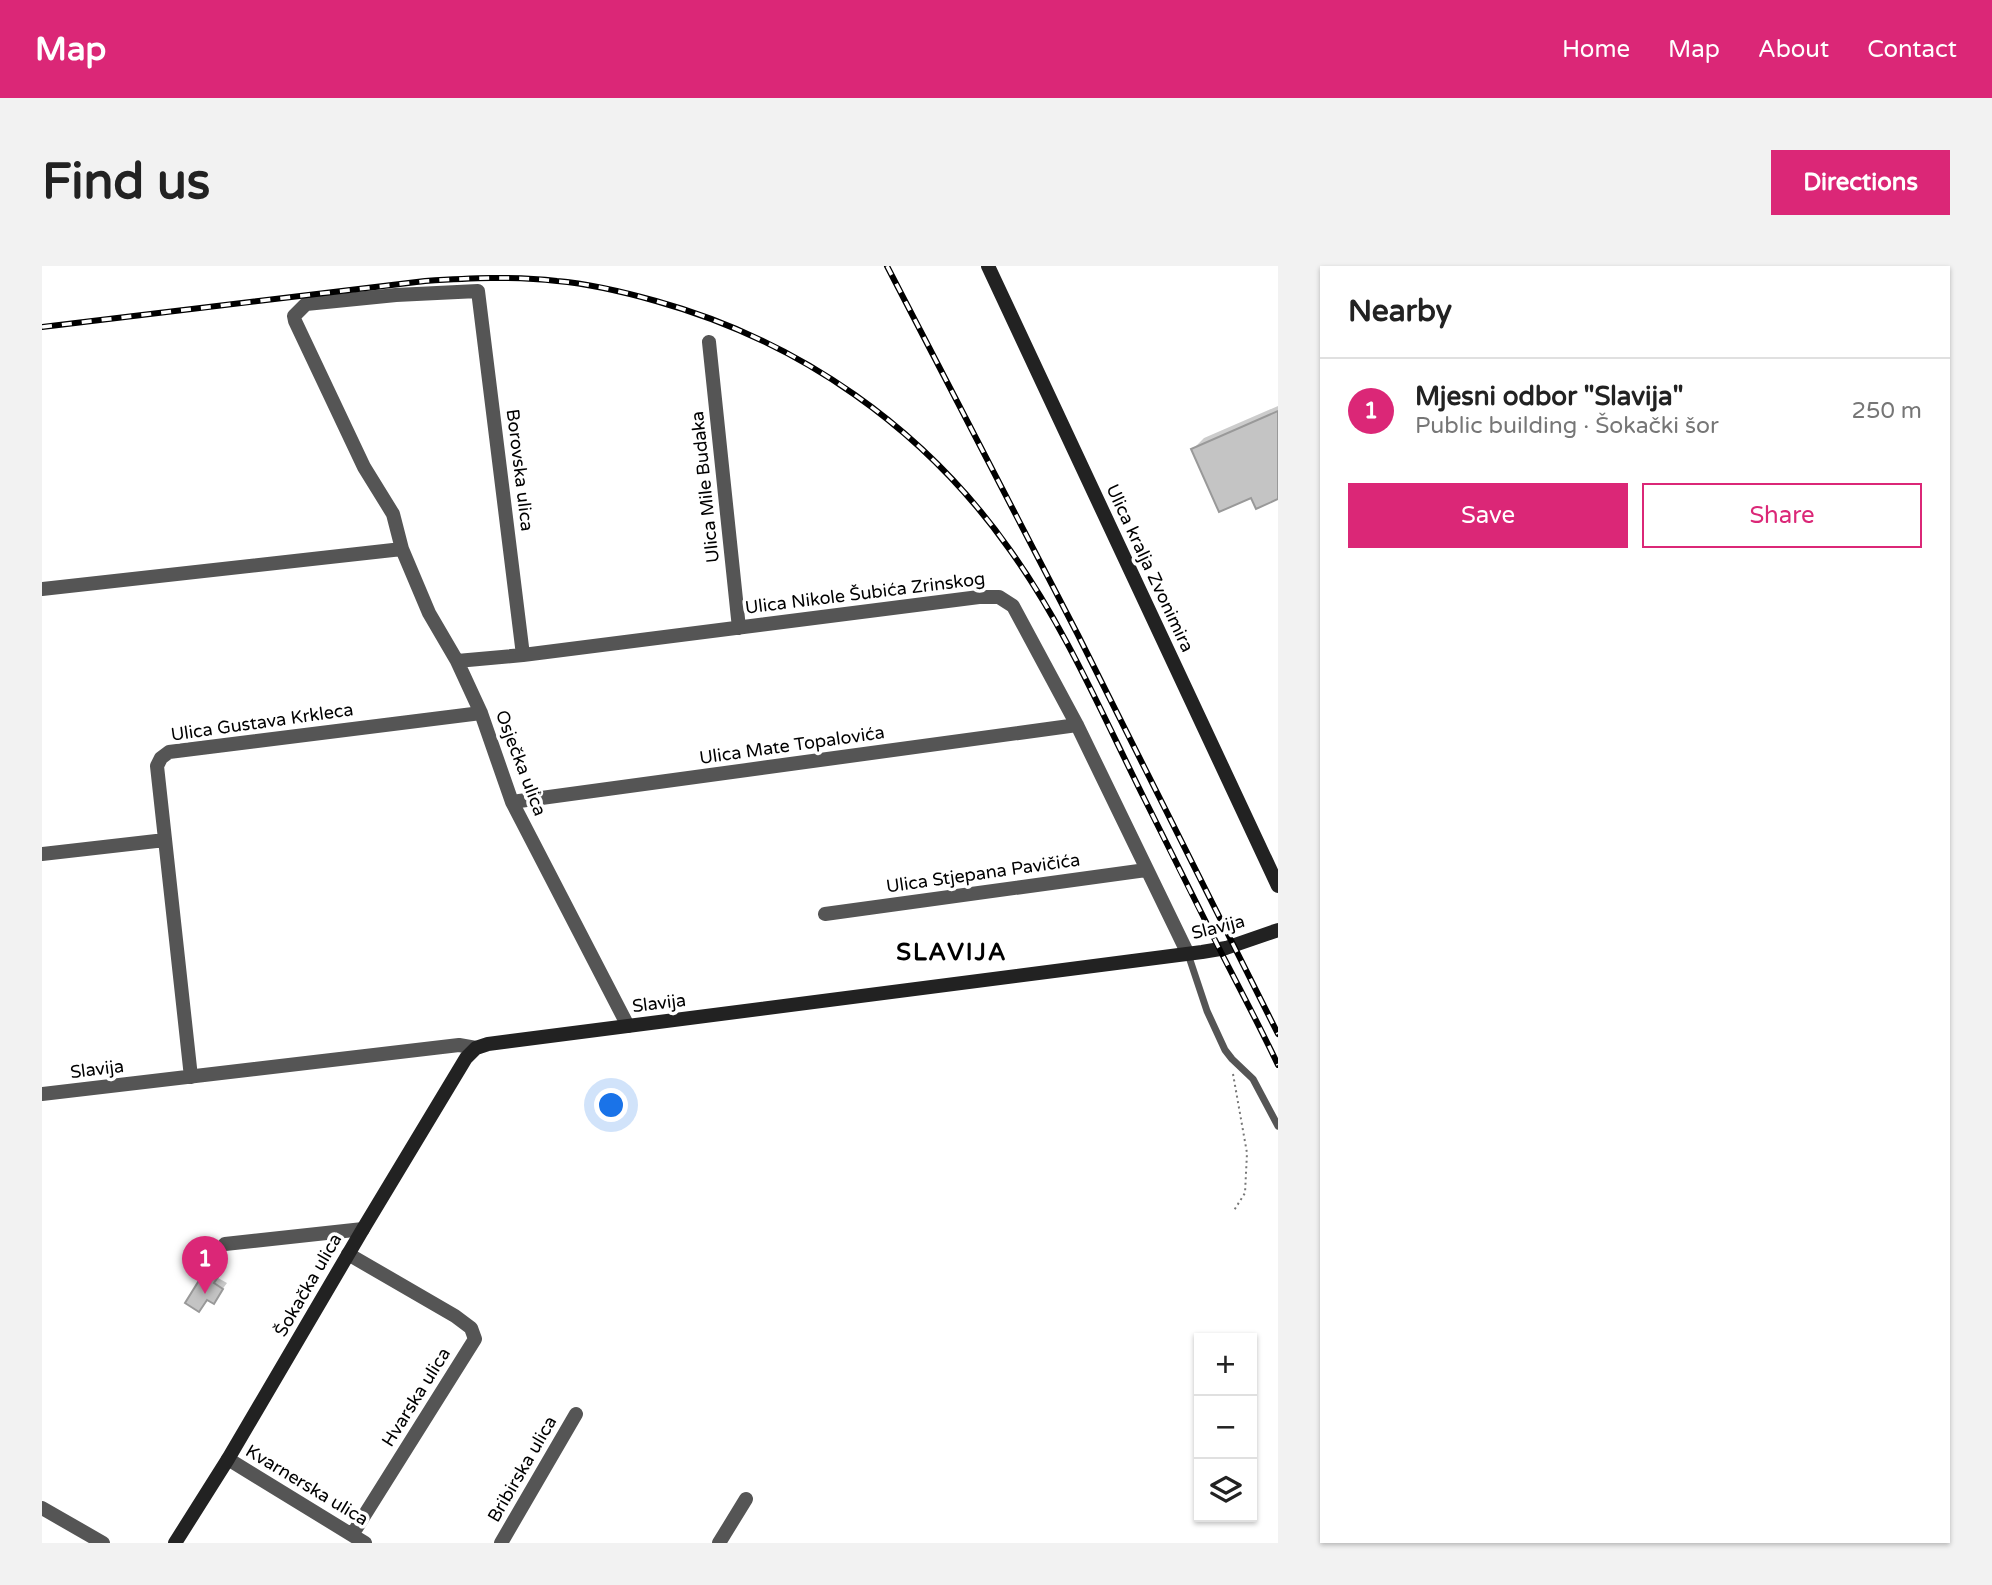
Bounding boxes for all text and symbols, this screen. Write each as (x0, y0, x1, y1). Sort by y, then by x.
text: Map (35, 30, 106, 69)
text: Home (1562, 35, 1630, 64)
text: Map (1668, 35, 1720, 64)
text: About (1758, 35, 1829, 64)
text: Contact (1867, 35, 1957, 64)
button: Directions (1771, 150, 1950, 215)
text: Find us (42, 153, 210, 212)
text: Nearby (1348, 293, 1452, 330)
text: Mjesni odbor "Slavija" (1415, 381, 1683, 412)
text: 1 (1364, 397, 1378, 425)
text: 250 m (1852, 397, 1922, 425)
street label: Borovska ulica (502, 408, 538, 532)
street label: Ulica Mile Budaka (686, 410, 724, 564)
text: Public building · Šokački šor (1415, 412, 1719, 440)
street label: Ulica kralja Zvonimira (1101, 481, 1199, 655)
button: Save (1348, 483, 1628, 548)
button: Share (1642, 483, 1922, 548)
street label: Ulica Nikole Šubića Zrinskog (744, 567, 986, 619)
street label: Ulica Gustava Krkleca (169, 698, 355, 746)
street label: Osječka ulica (491, 707, 551, 819)
street label: Ulica Mate Topalovića (698, 721, 886, 769)
street label: Ulica Stjepana Pavičića (885, 848, 1081, 898)
street label: Slavija (1189, 910, 1247, 944)
district label: SLAVIJA (896, 938, 1008, 967)
street label: Slavija (631, 989, 687, 1017)
street label: Slavija (69, 1055, 125, 1083)
your location (594, 1088, 628, 1122)
street label: Šokačka ulica (270, 1230, 346, 1340)
pin: 1 (182, 1236, 228, 1294)
map controls (1194, 1333, 1257, 1522)
button: + (1194, 1333, 1257, 1396)
street label: Hvarska ulica (377, 1343, 455, 1451)
button: − (1194, 1396, 1257, 1459)
street label: Bribirska ulica (483, 1412, 561, 1526)
street label: Kvarnerska ulica (242, 1440, 372, 1530)
button: layers (1194, 1459, 1257, 1522)

